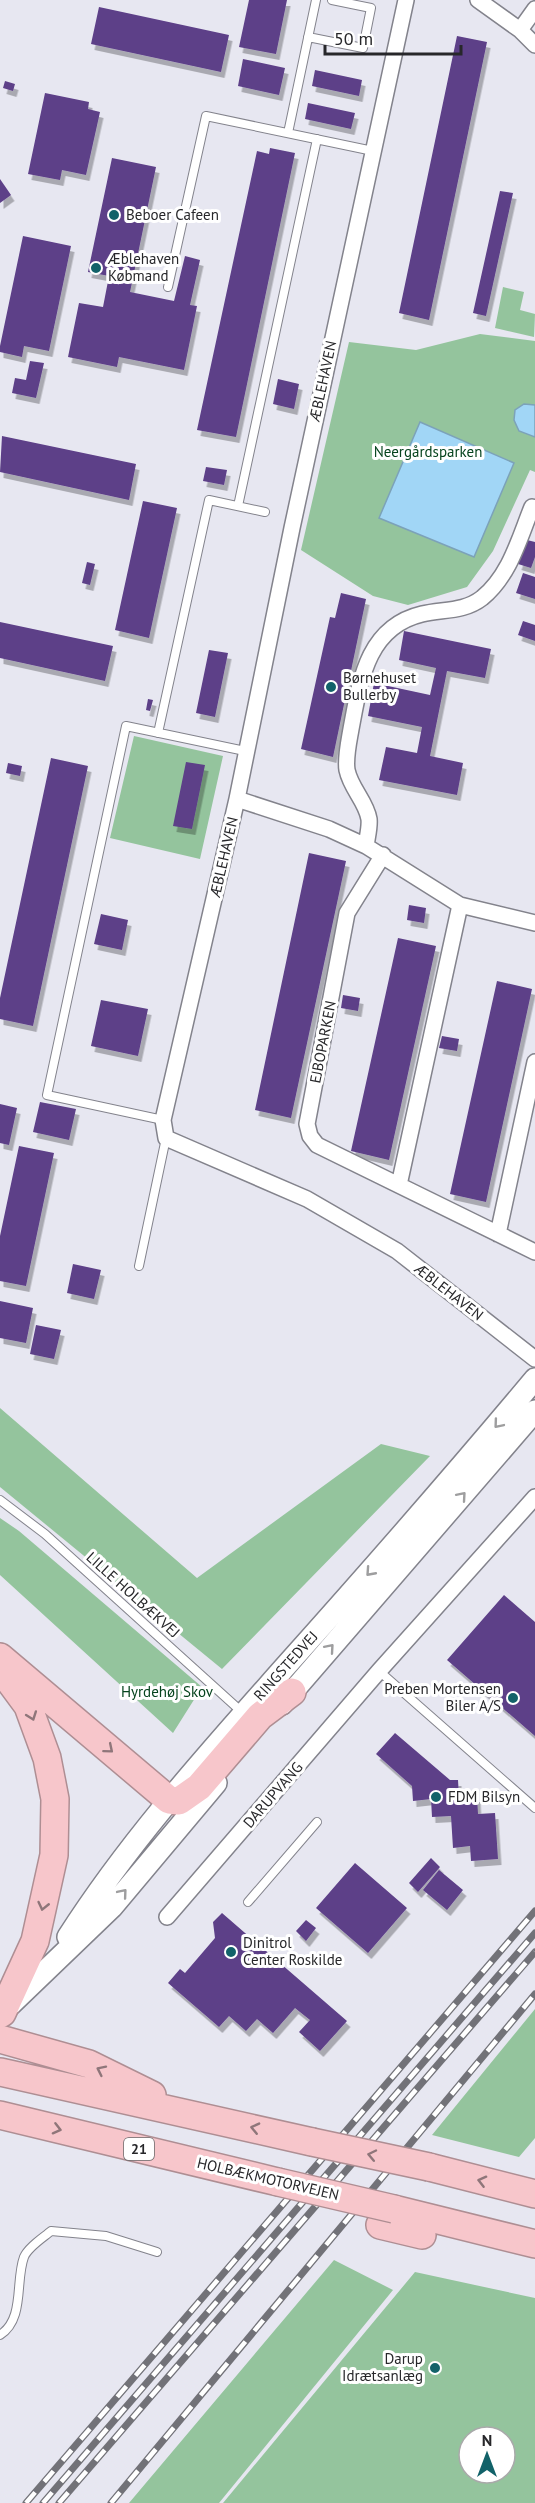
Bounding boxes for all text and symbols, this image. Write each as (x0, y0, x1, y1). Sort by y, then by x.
scale bar (325, 18, 462, 56)
text: 50 m (334, 27, 373, 50)
place label: Beboer Cafeen (126, 205, 219, 224)
marker: Beboer Cafeen (107, 208, 121, 222)
place label: Æblehaven Købmand (107, 249, 179, 285)
marker: Æblehaven Købmand (89, 261, 103, 275)
street label: ÆBLEHAVEN (304, 339, 340, 424)
park label: Neergårdsparken (374, 442, 482, 461)
place label: Børnehuset Bullerby (343, 668, 416, 704)
marker: Børnehuset Bullerby (324, 680, 338, 694)
street label: ÆBLEHAVEN (205, 815, 242, 900)
street label: EJBOPARKEN (305, 999, 340, 1085)
street label: ÆBLEHAVEN (410, 1258, 488, 1324)
one-way arrow (494, 1417, 505, 1428)
one-way arrow (454, 1492, 465, 1503)
street label: LILLE HOLBÆKVEJ (83, 1548, 184, 1642)
one-way arrow (366, 1565, 377, 1576)
street label: RINGSTEDVEJ (249, 1627, 322, 1704)
one-way arrow (323, 1644, 334, 1655)
place label: Preben Mortensen Biler A/S (384, 1679, 501, 1715)
park label: Hyrdehøj Skov (121, 1682, 214, 1701)
marker: Preben Mortensen Biler A/S (506, 1691, 520, 1705)
one-way arrow (25, 1710, 37, 1721)
one-way arrow (102, 1742, 113, 1753)
street label: DARUPVANG (239, 1758, 306, 1832)
place label: FDM Bilsyn (448, 1787, 520, 1806)
marker: FDM Bilsyn (429, 1790, 443, 1804)
one-way arrow (116, 1889, 127, 1900)
one-way arrow (37, 1901, 50, 1911)
place label: Dinitrol Center Roskilde (243, 1933, 342, 1969)
marker: Dinitrol Center Roskilde (224, 1945, 238, 1959)
one-way arrow (96, 2065, 107, 2077)
one-way arrow (52, 2122, 62, 2135)
one-way arrow (251, 2123, 261, 2136)
road number: 21 (124, 2138, 154, 2160)
one-way arrow (368, 2149, 378, 2162)
street label: HOLBÆKMOTORVEJEN (195, 2153, 341, 2204)
one-way arrow (477, 2175, 487, 2188)
place label: Darup Idrætsanlæg (342, 2349, 423, 2385)
marker: Darup Idrætsanlæg (428, 2361, 442, 2375)
north arrow (457, 2425, 517, 2485)
text: N (482, 2430, 492, 2450)

